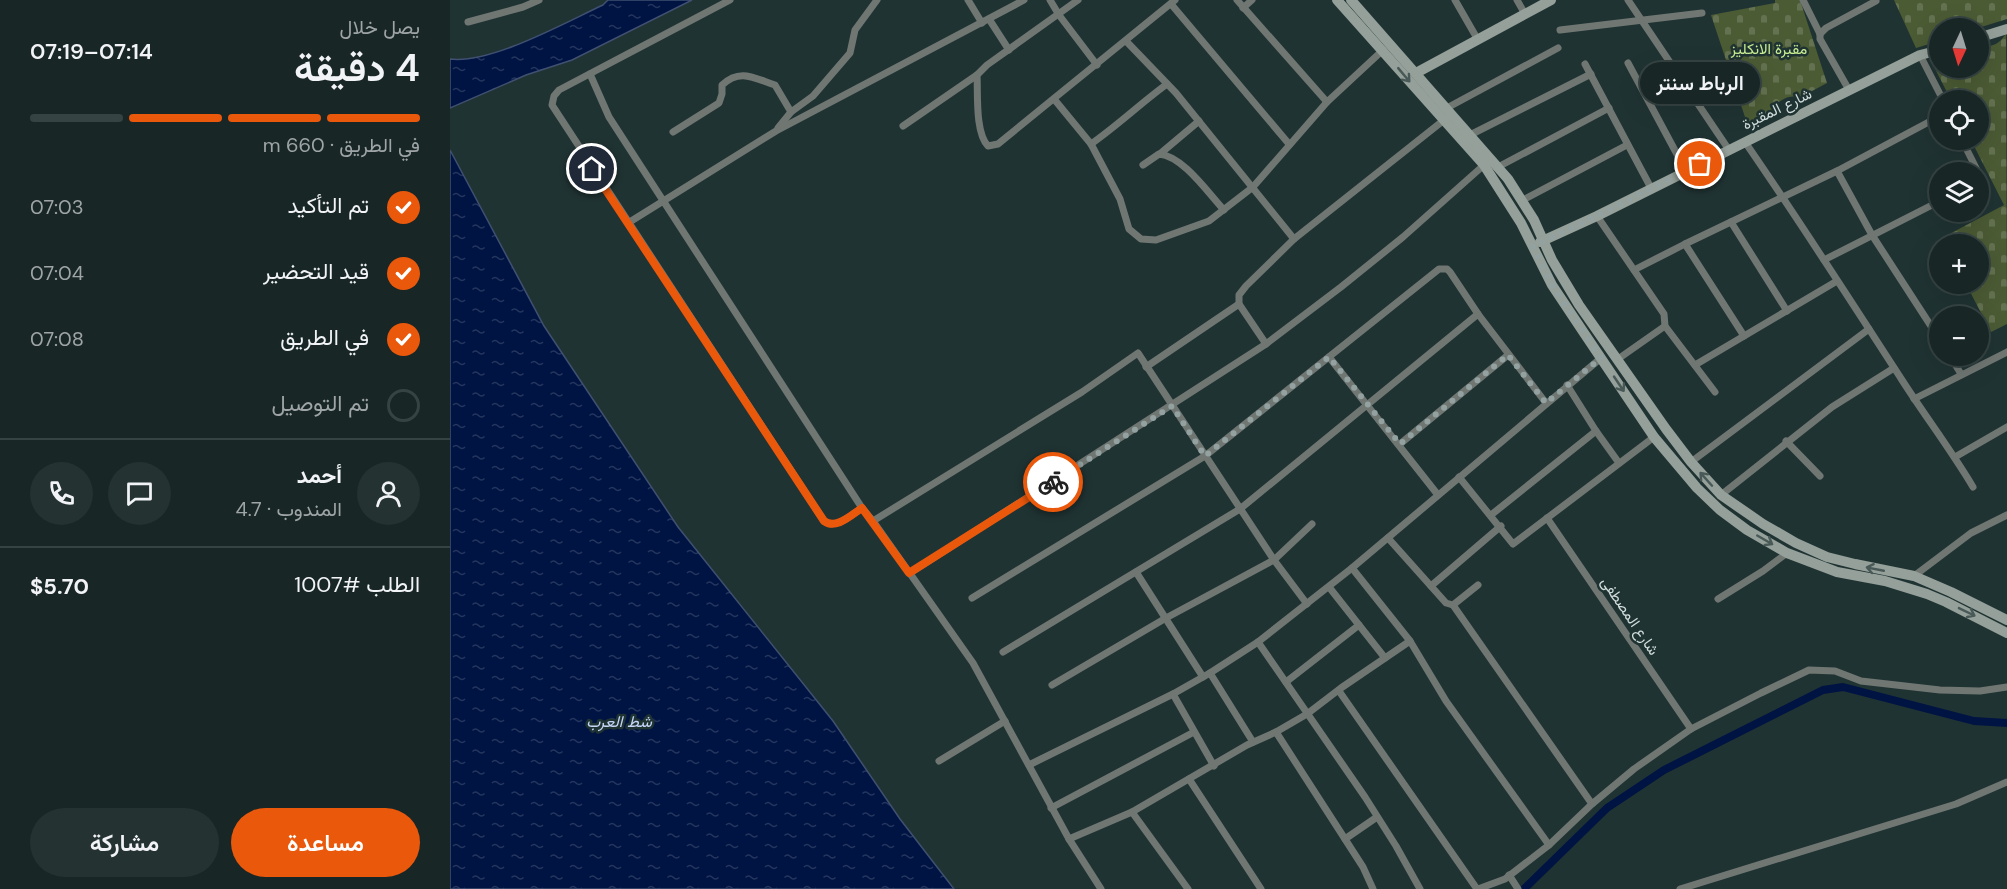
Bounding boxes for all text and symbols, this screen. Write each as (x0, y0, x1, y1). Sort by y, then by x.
text: يصل خلال (340, 14, 420, 40)
north arrow (1929, 18, 1989, 78)
map controls (1929, 18, 1989, 366)
text: 07:14–07:19 (30, 37, 153, 66)
park label: مقبرة الانكليز (1730, 39, 1807, 59)
text: 4 دقيقة (294, 42, 420, 93)
callout: الرباط سنتر (1640, 62, 1760, 104)
one-way arrow (1397, 67, 1411, 82)
text: الرباط سنتر (1656, 70, 1744, 96)
street label: شارع المقبرة (1739, 84, 1816, 135)
button: locate (1929, 90, 1989, 150)
text: في الطريق · 660 m (263, 132, 420, 158)
pin (1674, 138, 1725, 189)
pin (566, 143, 617, 194)
icon: bag (1683, 147, 1716, 180)
icon: home (575, 152, 608, 185)
button: layers (1929, 162, 1989, 222)
text: تم التأكيد (287, 191, 369, 220)
icon: check (387, 191, 420, 224)
text: 07:03 (30, 194, 84, 220)
button: + (1929, 234, 1989, 294)
text: قيد التحضير (263, 257, 369, 286)
icon: check (387, 257, 420, 290)
text: 07:04 (30, 260, 84, 286)
button: − (1929, 306, 1989, 366)
text: في الطريق (280, 323, 369, 352)
icon: check (387, 323, 420, 356)
text: 07:08 (30, 326, 84, 352)
one-way arrow (1612, 376, 1625, 393)
text: تم التوصيل (271, 389, 369, 418)
courier (1023, 452, 1083, 512)
text: أحمد (297, 461, 342, 490)
button: phone (30, 462, 93, 525)
button: chat (108, 462, 171, 525)
button: person (357, 462, 420, 525)
icon: bike (1037, 466, 1070, 499)
one-way arrow (1699, 472, 1713, 487)
text: المندوب · 4.7 (236, 496, 342, 522)
one-way arrow (1756, 535, 1773, 547)
one-way arrow (1866, 563, 1886, 574)
text: الطلب #1007 (294, 570, 420, 599)
text: $5.70 (30, 572, 89, 601)
street label: شارع المصطفى (1595, 573, 1664, 660)
one-way arrow (1958, 606, 1976, 618)
water label: شط العرب (586, 711, 652, 732)
button: مشاركة (30, 808, 219, 877)
button: مساعدة (231, 808, 420, 877)

